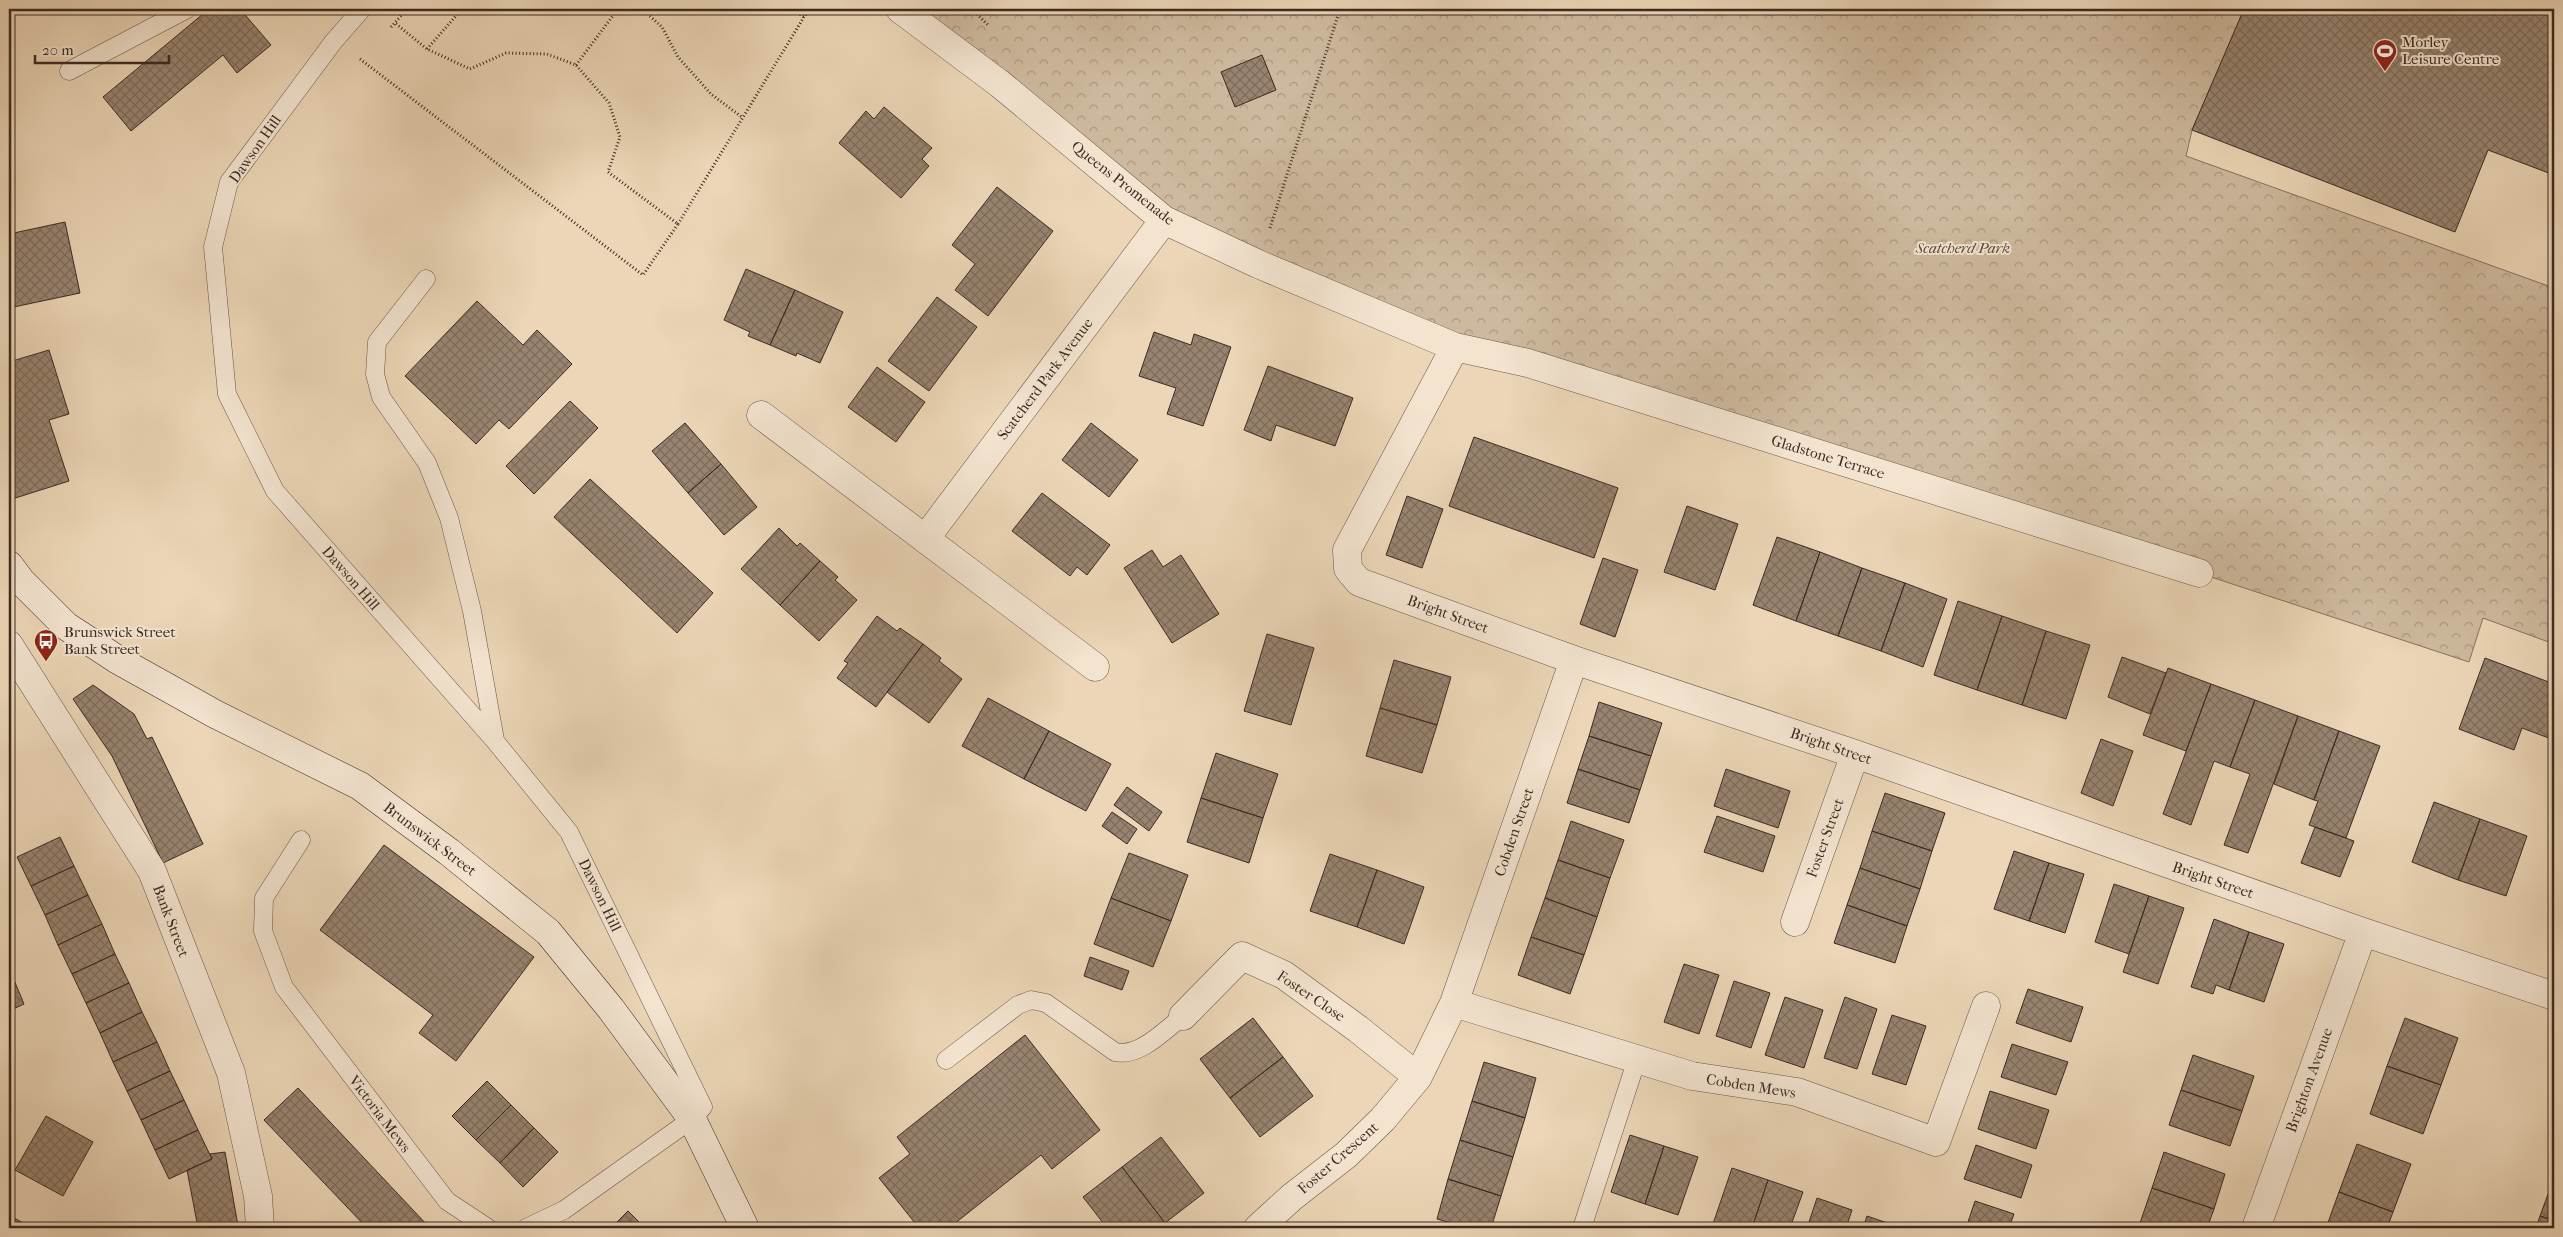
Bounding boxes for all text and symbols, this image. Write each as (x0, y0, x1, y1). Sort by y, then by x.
scale bar (35, 32, 169, 64)
place label: Morley Leisure Centre (2402, 33, 2500, 68)
sports icon: Morley Leisure Centre (2372, 38, 2398, 72)
text: 20 m (42, 41, 74, 59)
street label: Dawson Hill (225, 112, 285, 186)
street label: Queens Promenade (1068, 137, 1179, 229)
park label: Scatcherd Park (1915, 239, 2010, 257)
street label: Scatcherd Park Avenue (993, 314, 1097, 444)
street label: Gladstone Terrace (1769, 431, 1887, 483)
street label: Dawson Hill (318, 542, 384, 614)
street label: Bright Street (1405, 591, 1492, 637)
place label: Brunswick Street Bank Street (64, 623, 176, 658)
bus stop icon: Brunswick Street Bank Street (33, 628, 59, 662)
street label: Bright Street (1788, 724, 1875, 769)
street label: Cobden Street (1490, 785, 1538, 879)
street label: Foster Street (1802, 795, 1848, 880)
street label: Brunswick Street (380, 798, 480, 880)
street label: Dawson Hill (575, 856, 625, 934)
street label: Bright Street (2170, 858, 2257, 903)
street label: Bank Street (149, 882, 193, 960)
street label: Foster Close (1274, 967, 1349, 1026)
street label: Brighton Avenue (2282, 1025, 2336, 1135)
street label: Cobden Mews (1705, 1070, 1798, 1102)
street label: Victoria Mews (345, 1071, 415, 1157)
street label: Foster Crescent (1294, 1118, 1382, 1198)

